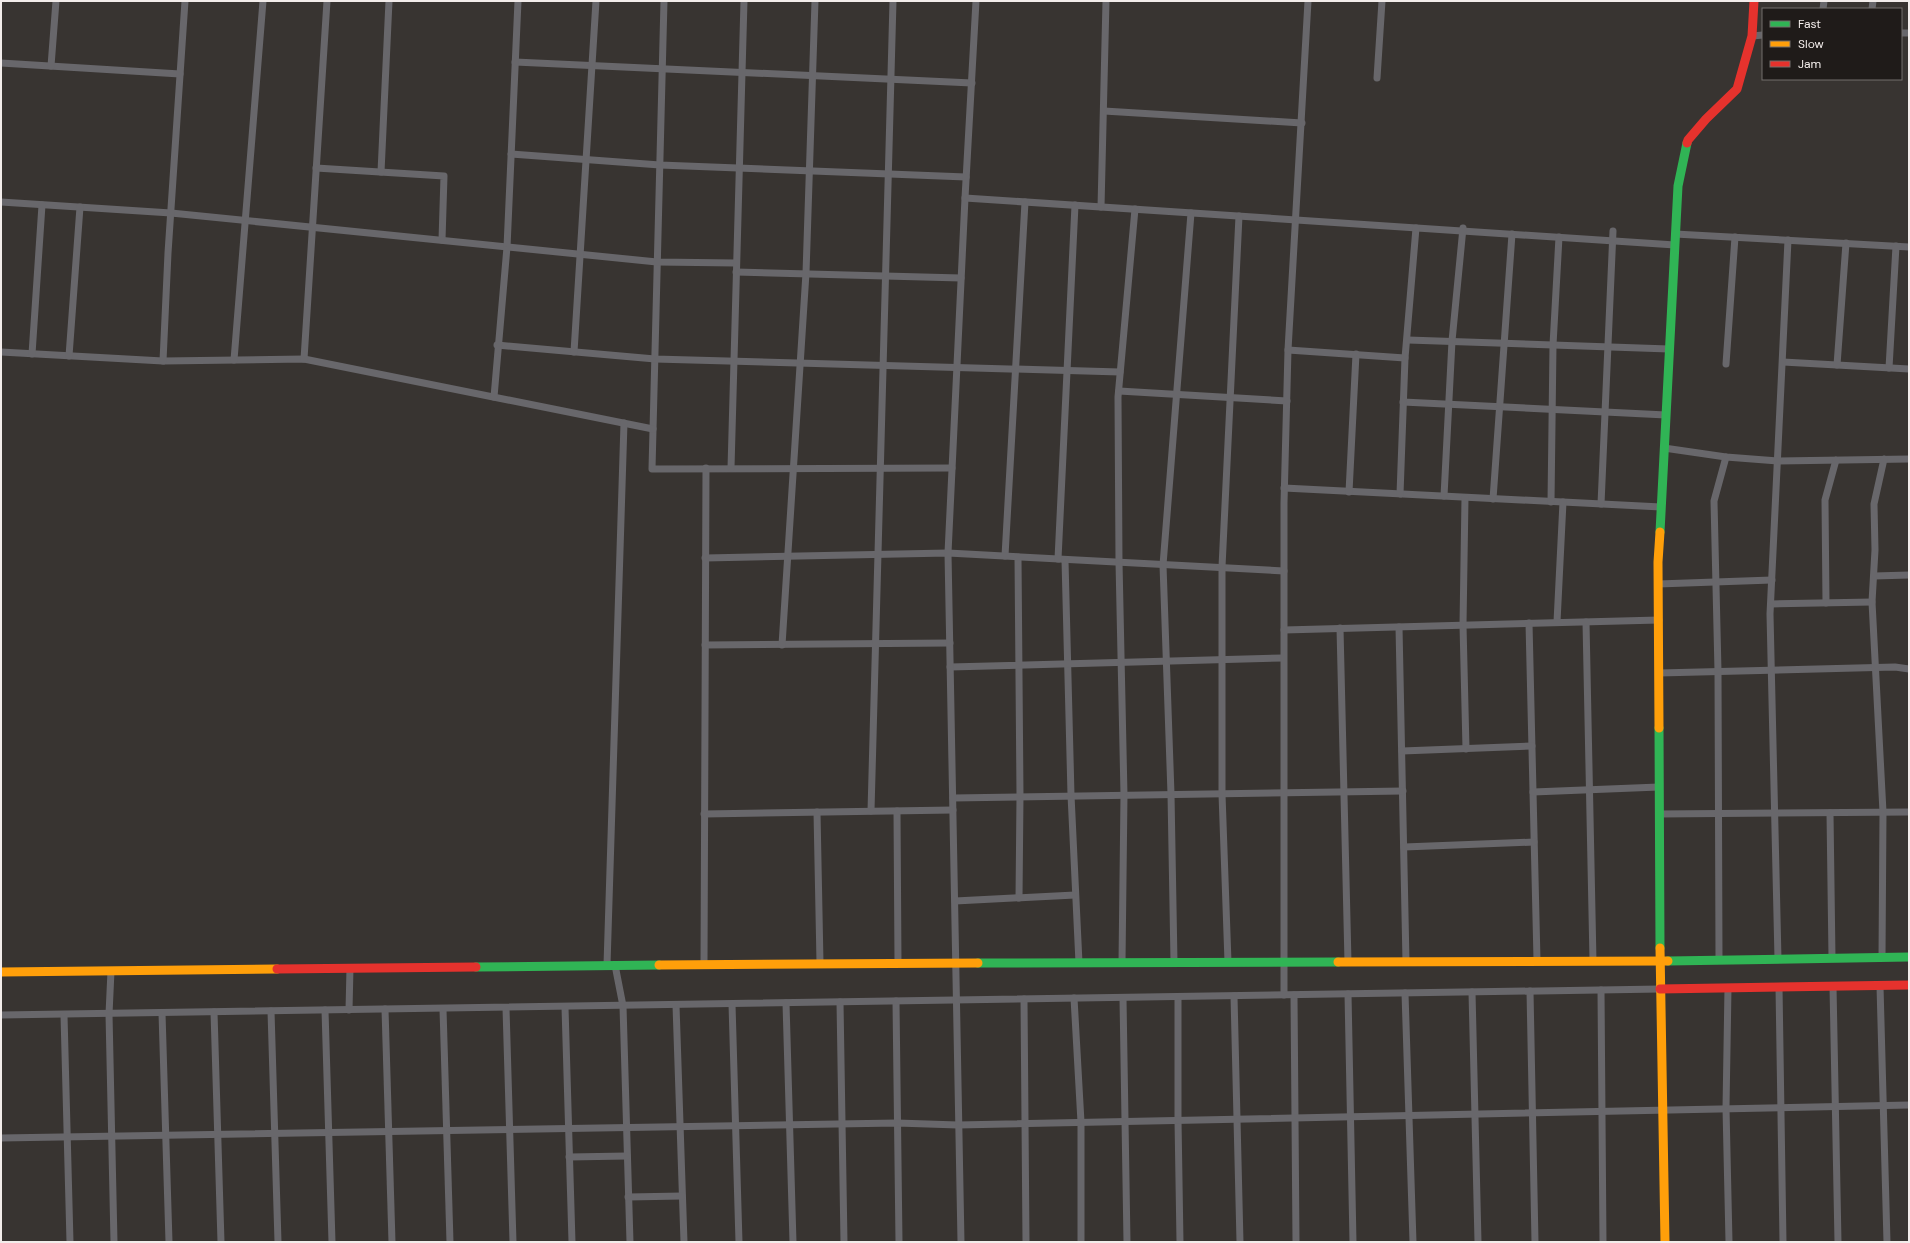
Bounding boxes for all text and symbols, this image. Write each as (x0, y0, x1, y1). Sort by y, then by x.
legend (1762, 8, 1902, 80)
text: Fast (1798, 16, 1821, 32)
text: Slow (1798, 36, 1824, 52)
text: Jam (1798, 56, 1821, 72)

